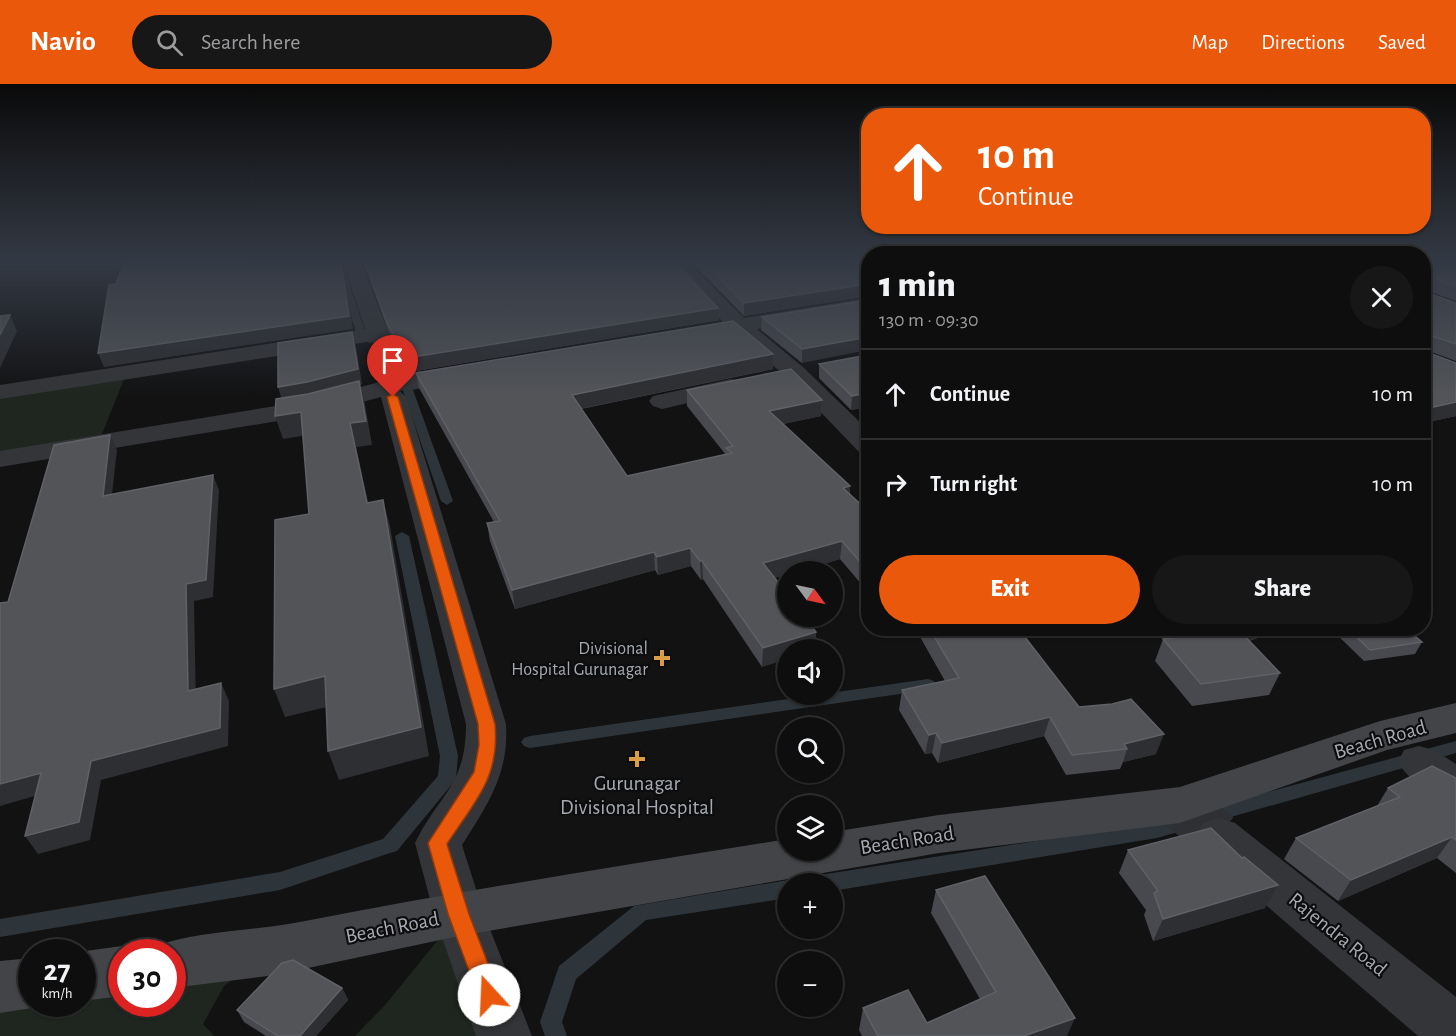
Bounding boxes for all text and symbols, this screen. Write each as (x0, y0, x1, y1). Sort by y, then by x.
search box (132, 15, 552, 69)
icon: search (153, 26, 186, 59)
text: Navio (30, 28, 96, 56)
text: Search here (201, 31, 300, 53)
text: Map (1192, 32, 1228, 53)
text: Directions (1261, 32, 1345, 53)
text: Saved (1378, 32, 1426, 53)
icon: ahead (879, 132, 957, 210)
text: 10 m (978, 134, 1055, 176)
text: Continue (978, 183, 1074, 210)
button: close (1350, 266, 1413, 329)
text: 1 min (879, 267, 956, 303)
text: 130 m · 09:30 (879, 310, 979, 330)
pin (367, 335, 418, 397)
icon: arrive (376, 344, 409, 377)
icon: ahead (879, 378, 912, 411)
text: Continue (930, 383, 1010, 405)
text: 10 m (1373, 383, 1413, 405)
icon: right (879, 468, 912, 501)
text: Turn right (930, 473, 1017, 495)
text: 10 m (1373, 473, 1413, 495)
button: Exit (879, 555, 1140, 624)
button: Share (1152, 555, 1413, 624)
north arrow (777, 561, 843, 627)
map controls (777, 561, 843, 1017)
button: sound (777, 639, 843, 705)
place label: Divisional Hospital Gurunagar (511, 640, 648, 679)
marker: Divisional Hospital Gurunagar (653, 649, 671, 667)
street label: Beach Road (1332, 716, 1429, 763)
button: search (777, 717, 843, 783)
marker: Gurunagar Divisional Hospital (628, 750, 646, 768)
place label: Gurunagar Divisional Hospital (560, 773, 714, 818)
button: layers (777, 795, 843, 861)
street label: Beach Road (859, 823, 956, 858)
button: + (777, 873, 843, 939)
street label: Rajendra Road (1285, 889, 1391, 980)
street label: Beach Road (344, 908, 441, 947)
speed limit sign: 30 (108, 939, 186, 1017)
button: − (777, 951, 843, 1017)
text: 27 (43, 956, 71, 986)
position arrow (457, 963, 521, 1027)
text: km/h (42, 986, 72, 1001)

